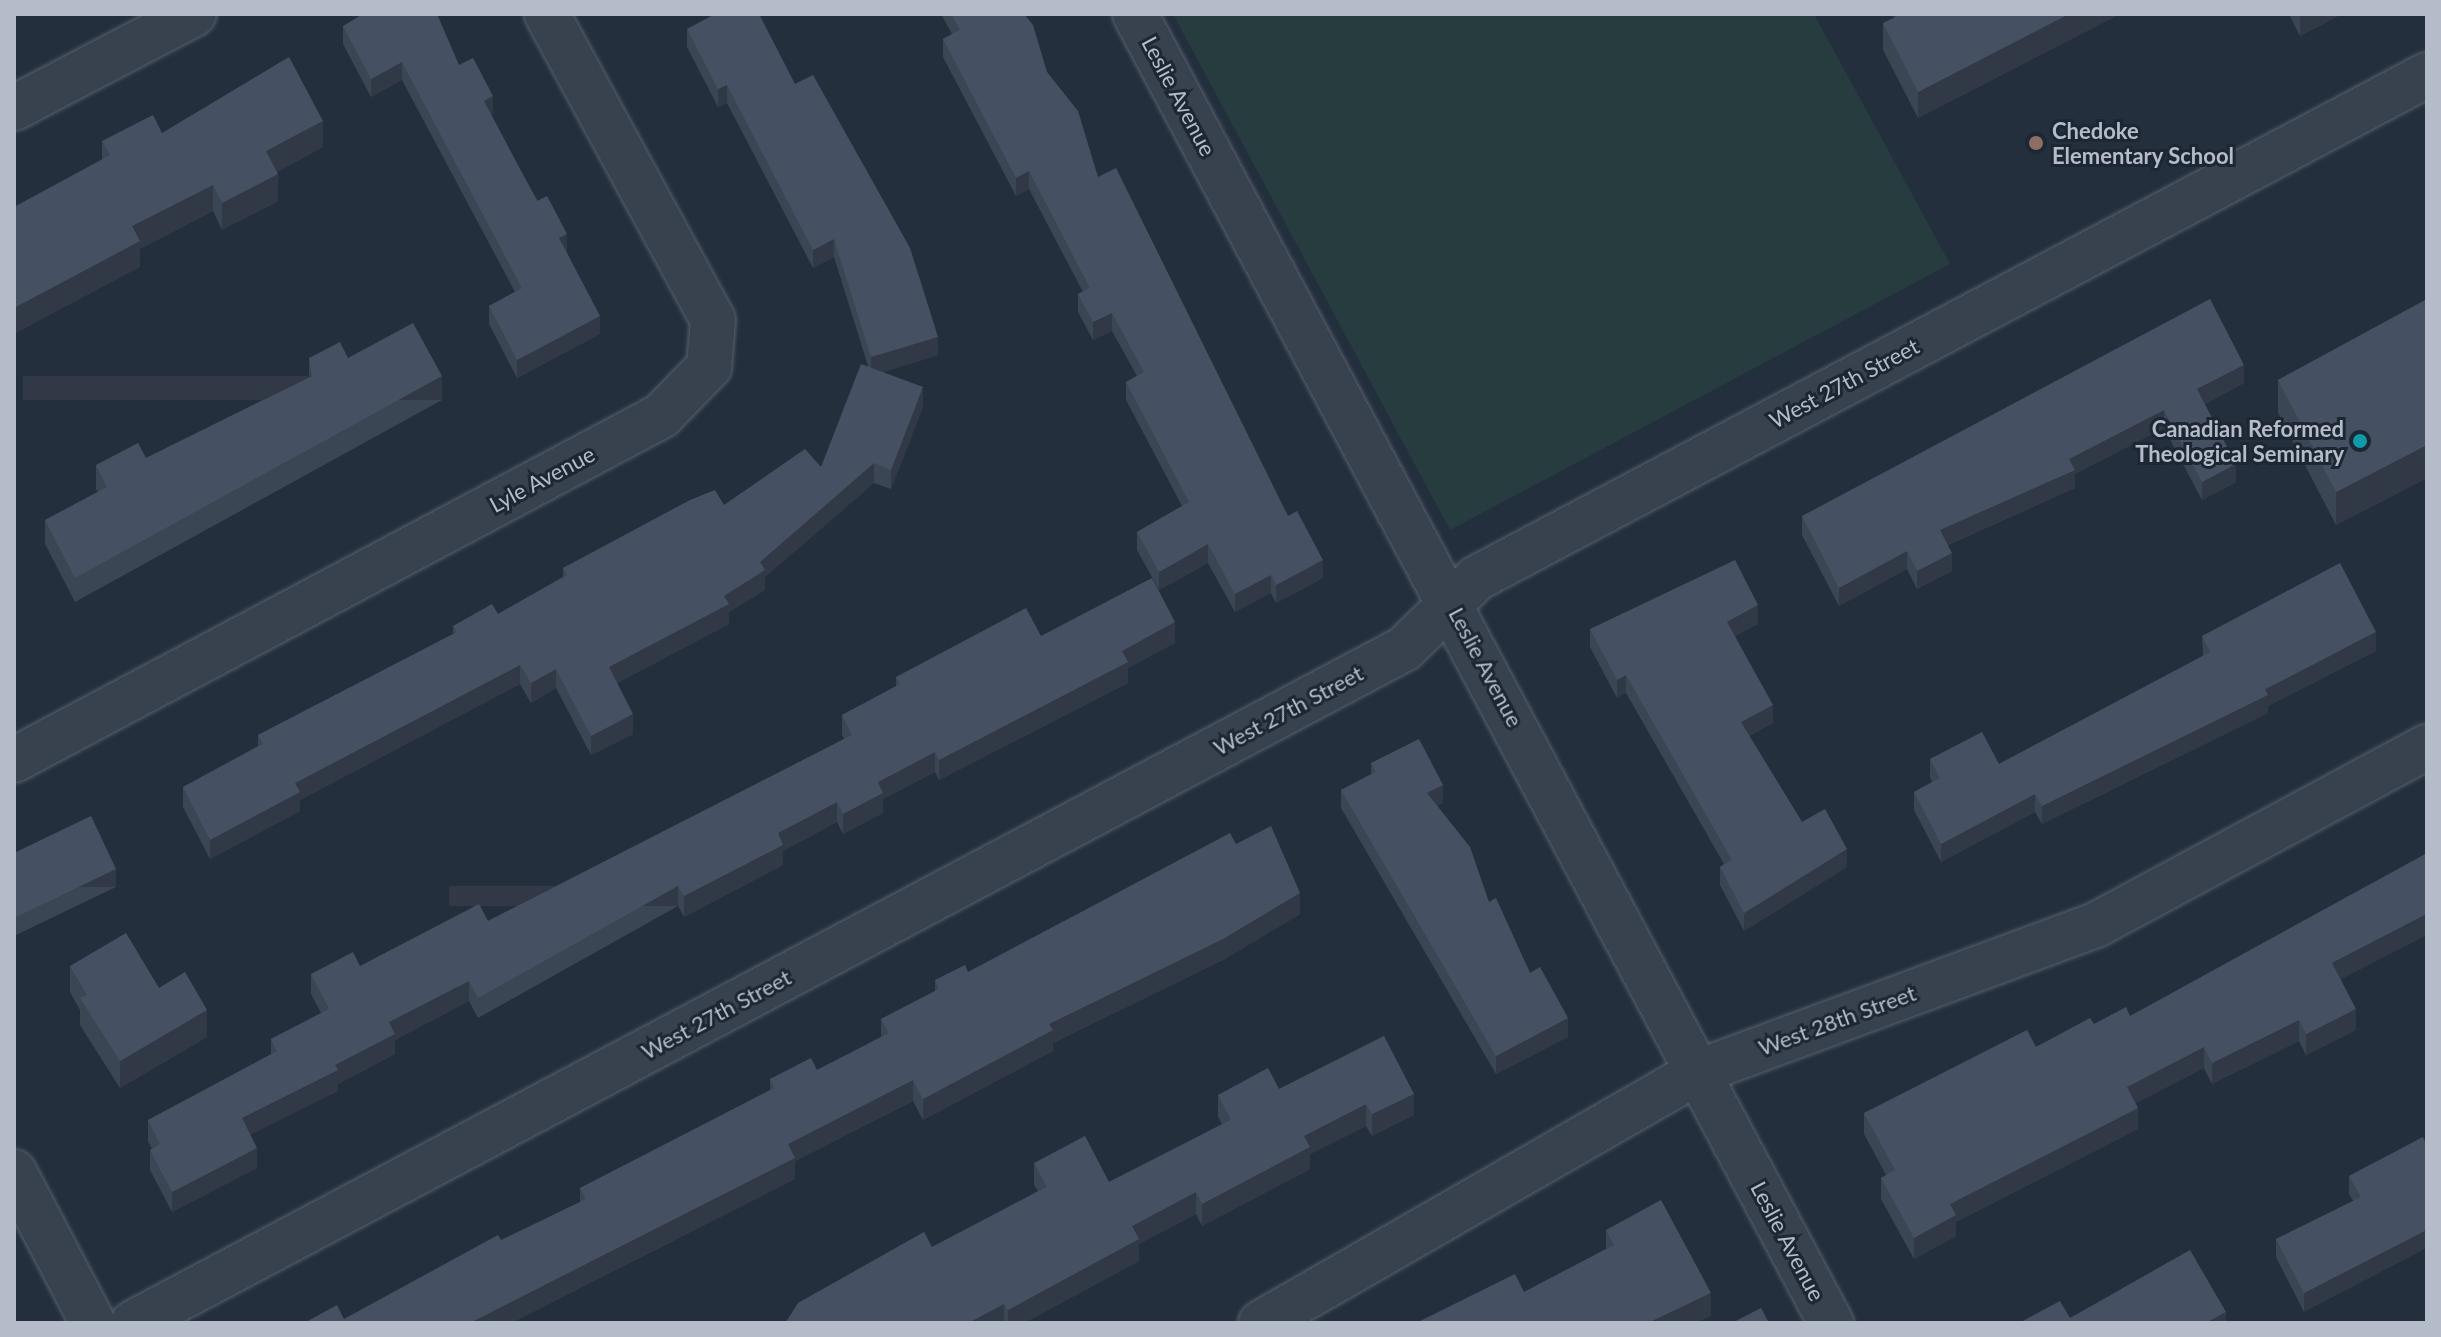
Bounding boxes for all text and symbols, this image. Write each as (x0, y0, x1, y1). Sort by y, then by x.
street label: Leslie Avenue (1136, 31, 1222, 161)
place label: Chedoke Elementary School (2052, 117, 2235, 168)
marker: Chedoke Elementary School (2027, 134, 2045, 152)
street label: West 27th Street (1765, 333, 1923, 433)
place label: Canadian Reformed Theological Seminary (2135, 415, 2344, 466)
marker: Canadian Reformed Theological Seminary (2351, 432, 2369, 450)
street label: Lyle Avenue (485, 440, 599, 518)
street label: Leslie Avenue (1443, 602, 1529, 732)
street label: West 27th Street (1209, 660, 1367, 760)
street label: West 27th Street (637, 964, 795, 1064)
street label: West 28th Street (1755, 979, 1919, 1061)
street label: Leslie Avenue (1745, 1176, 1831, 1306)

